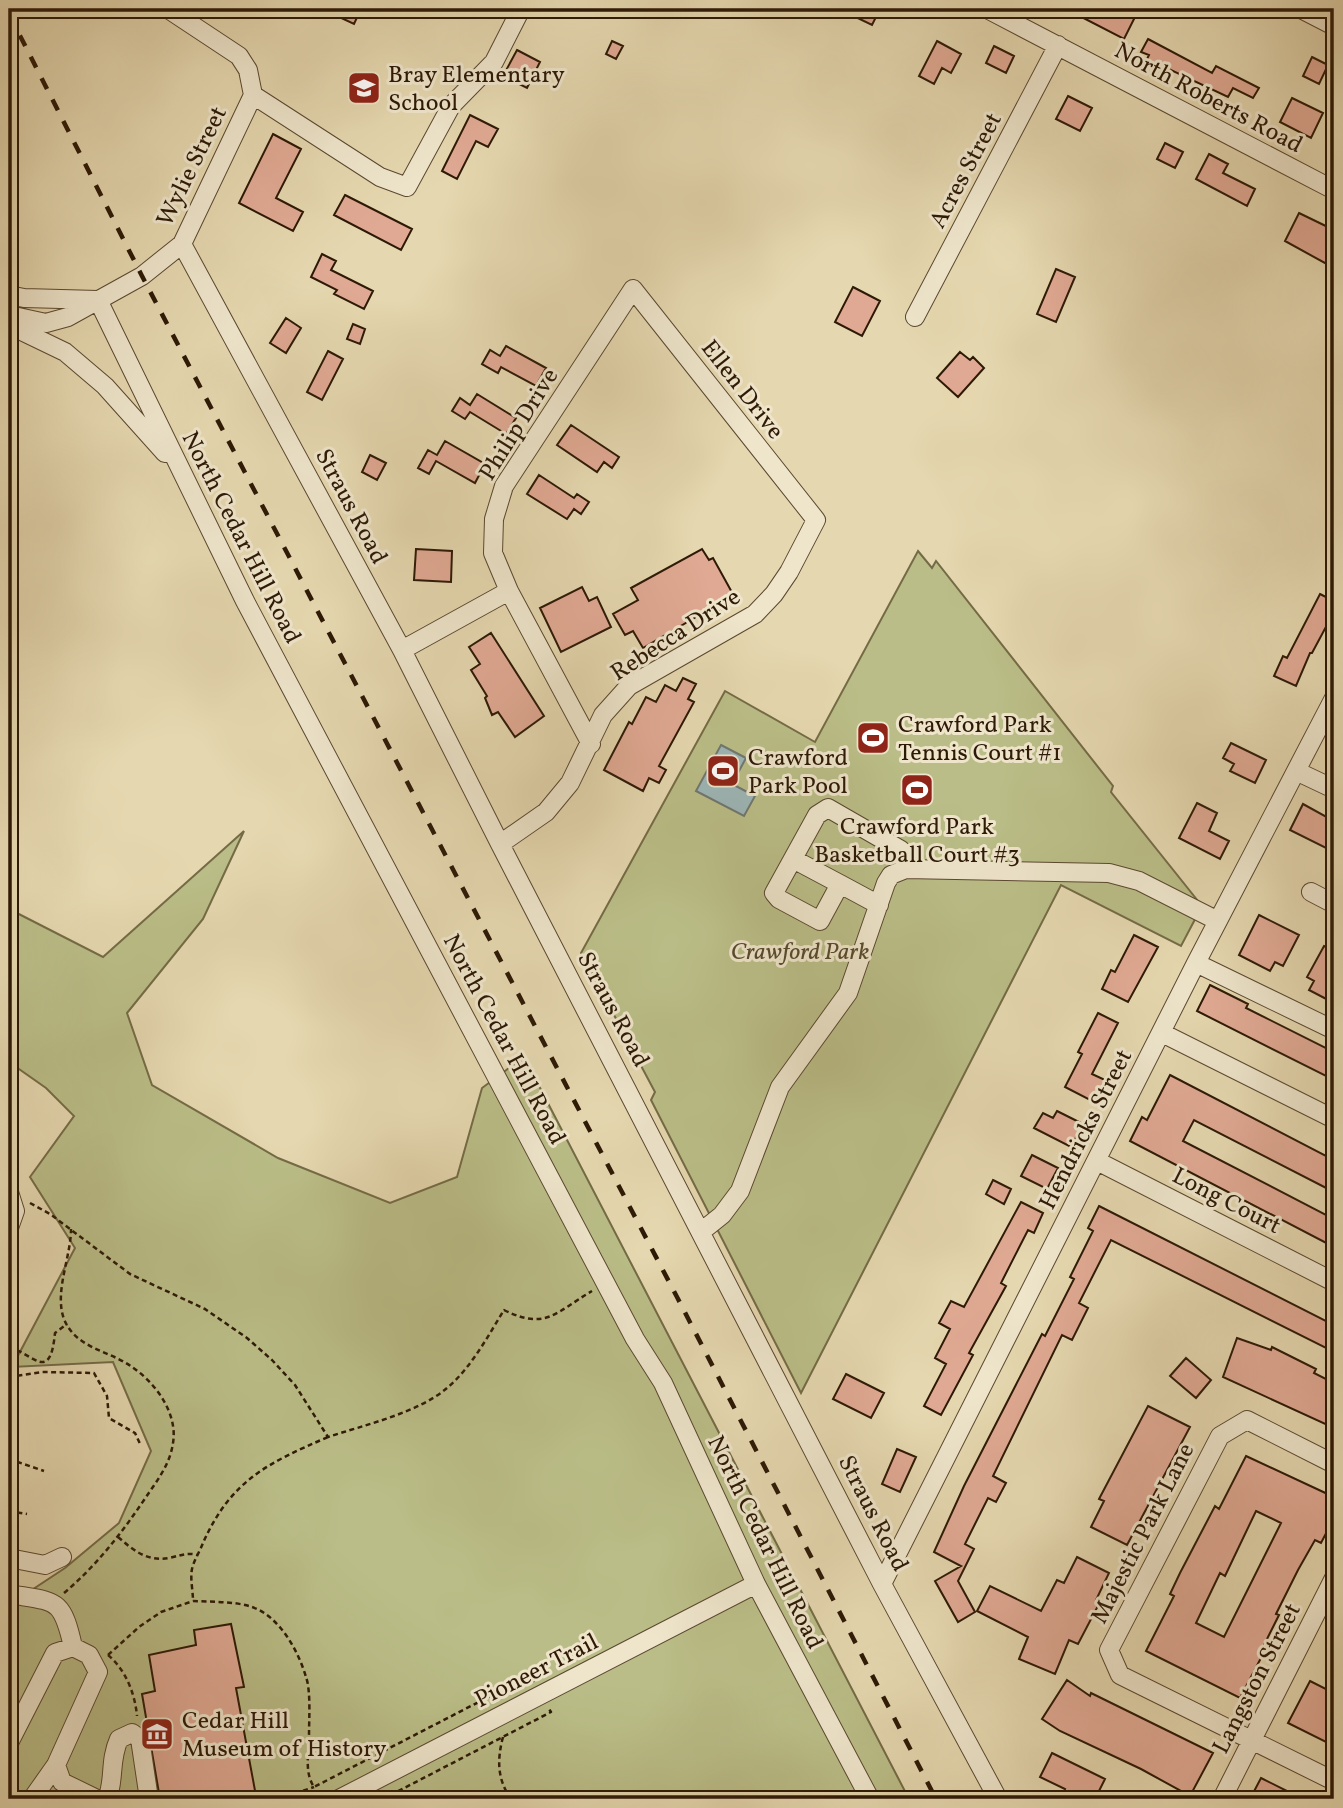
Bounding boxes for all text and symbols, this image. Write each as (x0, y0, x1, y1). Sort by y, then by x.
street label: North Roberts Road (1108, 35, 1308, 163)
place label: Bray Elementary School (388, 59, 565, 121)
school or university icon: Bray Elementary School (345, 69, 383, 107)
street label: Wylie Street (149, 101, 236, 233)
street label: Acres Street (922, 107, 1011, 235)
street label: Ellen Drive (692, 333, 791, 447)
street label: Philip Drive (472, 362, 568, 488)
street label: North Cedar Hill Road (172, 426, 309, 650)
street label: Straus Road (306, 443, 395, 571)
street label: Rebecca Drive (605, 581, 748, 690)
place label: Crawford Park Tennis Court #1 (898, 709, 1061, 771)
sports icon: Crawford Park Tennis Court #1 (854, 719, 892, 757)
place label: Crawford Park Pool (748, 742, 848, 804)
sports icon: Crawford Park Pool (704, 752, 742, 790)
sports icon: Crawford Park Basketball Court #3 (898, 771, 936, 809)
place label: Crawford Park Basketball Court #3 (814, 811, 1020, 873)
street label: North Cedar Hill Road (433, 929, 573, 1151)
park label: Crawford Park (731, 936, 869, 970)
street label: Straus Road (568, 946, 657, 1074)
street label: Hendricks Street (1032, 1044, 1142, 1216)
street label: Long Court (1166, 1160, 1286, 1244)
street label: North Cedar Hill Road (698, 1430, 831, 1656)
street label: Majestic Park Lane (1083, 1438, 1204, 1630)
street label: Straus Road (828, 1450, 916, 1578)
street label: Langston Street (1205, 1598, 1310, 1760)
street label: Pioneer Trail (469, 1626, 605, 1717)
place label: Cedar Hill Museum of History (182, 1705, 386, 1767)
museum icon: Cedar Hill Museum of History (138, 1715, 176, 1753)

